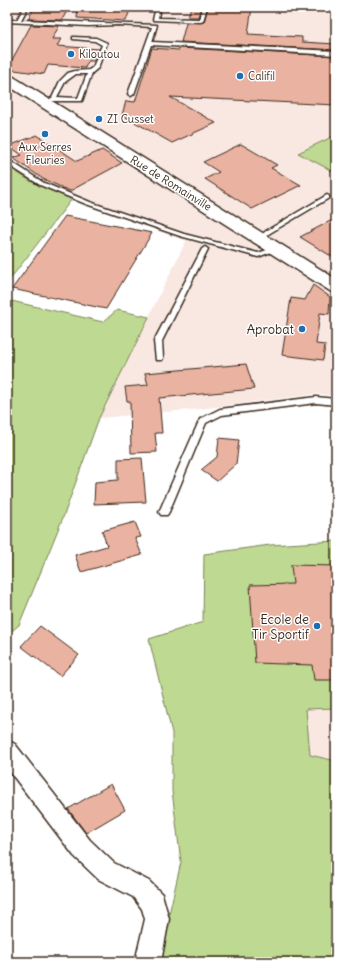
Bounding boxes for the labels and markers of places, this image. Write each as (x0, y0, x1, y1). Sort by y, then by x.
place label: Kiloutou (79, 47, 120, 61)
marker: Kiloutou (66, 49, 76, 59)
place label: Califil (248, 69, 275, 83)
marker: Califil (235, 71, 245, 81)
place label: ZI Cusset (107, 112, 154, 126)
marker: ZI Cusset (94, 114, 104, 124)
marker: Aux Serres Fleuries (40, 129, 50, 139)
place label: Aux Serres Fleuries (18, 140, 72, 167)
place label: Aprobat (247, 321, 295, 338)
marker: Aprobat (297, 324, 307, 334)
place label: Ecole de Tir Sportif (252, 611, 310, 643)
marker: Ecole de Tir Sportif (312, 621, 322, 631)

